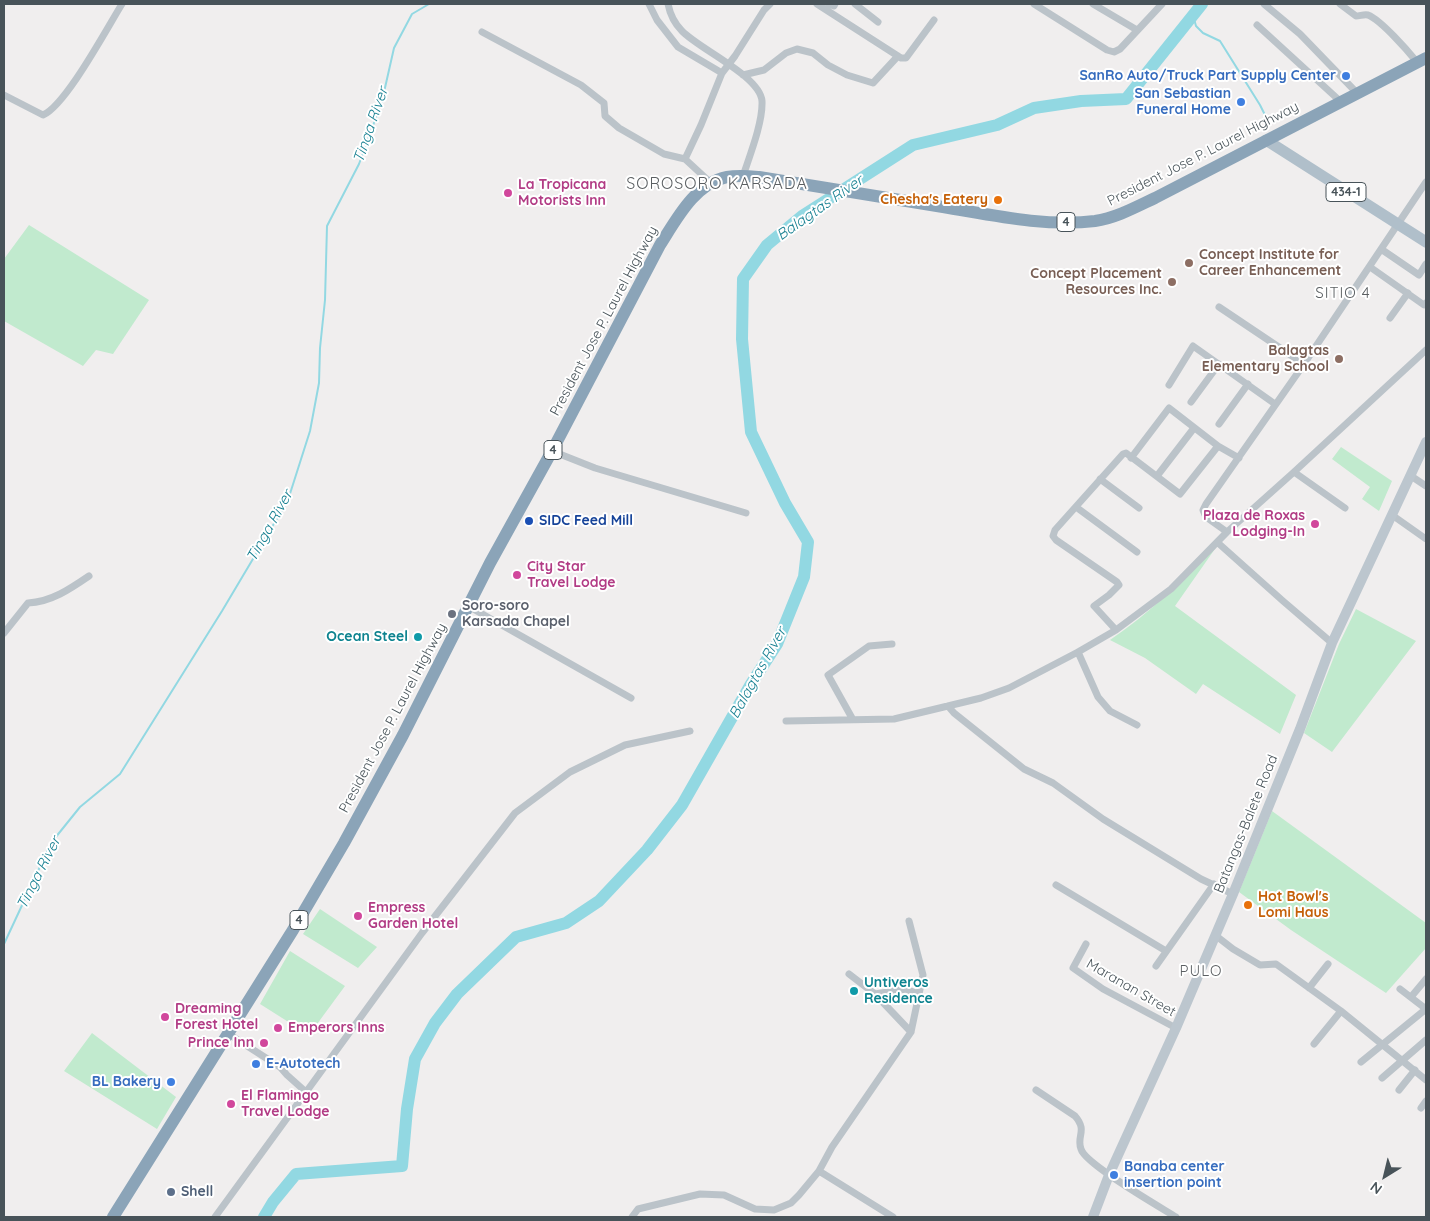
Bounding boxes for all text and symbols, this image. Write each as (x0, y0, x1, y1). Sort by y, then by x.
place label: SanRo Auto/Truck Part Supply Center (1079, 68, 1336, 84)
marker: SanRo Auto/Truck Part Supply Center (1340, 70, 1352, 82)
water label: Tinga River (350, 85, 392, 165)
place label: San Sebastian Funeral Home (1134, 86, 1231, 118)
marker: San Sebastian Funeral Home (1235, 96, 1247, 108)
street label: President Jose P. Laurel Highway (1104, 98, 1302, 210)
water label: Balagtas River (773, 172, 867, 244)
district label: SOROSORO KARSADA (624, 174, 810, 194)
place label: La Tropicana Motorists Inn (518, 177, 606, 210)
road number: 434-1 (1326, 182, 1366, 202)
marker: La Tropicana Motorists Inn (502, 187, 514, 199)
place label: Chesha's Eatery (880, 192, 988, 208)
marker: Chesha's Eatery (992, 194, 1004, 206)
road number: 4 (1057, 212, 1075, 232)
street label: President Jose P. Laurel Highway (547, 223, 661, 419)
place label: Concept Institute for Career Enhancement (1199, 247, 1341, 280)
marker: Concept Institute for Career Enhancement (1183, 257, 1195, 269)
place label: Concept Placement Resources Inc. (1030, 266, 1162, 298)
marker: Concept Placement Resources Inc. (1166, 276, 1178, 288)
district label: SITIO 4 (1314, 284, 1372, 302)
place label: Balagtas Elementary School (1202, 343, 1329, 376)
marker: Balagtas Elementary School (1333, 353, 1345, 365)
road number: 4 (544, 440, 562, 460)
water label: Tinga River (243, 487, 297, 565)
place label: Plaza de Roxas Lodging-In (1203, 508, 1305, 540)
place label: SIDC Feed Mill (539, 513, 633, 529)
marker: SIDC Feed Mill (523, 515, 535, 527)
marker: Plaza de Roxas Lodging-In (1309, 518, 1321, 530)
place label: City Star Travel Lodge (527, 559, 616, 592)
marker: City Star Travel Lodge (511, 569, 523, 581)
place label: Soro-soro Karsada Chapel (462, 598, 570, 630)
marker: Soro-soro Karsada Chapel (446, 608, 458, 620)
street label: President Jose P. Laurel Highway (336, 620, 450, 816)
water label: Balagtas River (726, 624, 790, 722)
place label: Ocean Steel (326, 629, 408, 645)
marker: Ocean Steel (412, 631, 424, 643)
street label: Batangas-Balete Road (1211, 752, 1281, 896)
water label: Tinga River (13, 834, 65, 912)
place label: Hot Bowl's Lomi Haus (1258, 889, 1329, 922)
marker: Hot Bowl's Lomi Haus (1242, 899, 1254, 911)
place label: Empress Garden Hotel (368, 900, 458, 932)
road number: 4 (290, 910, 308, 930)
marker: Empress Garden Hotel (352, 910, 364, 922)
street label: Maranan Street (1083, 956, 1179, 1020)
district label: PULO (1179, 962, 1223, 980)
place label: Untiveros Residence (864, 975, 933, 1008)
marker: Untiveros Residence (848, 985, 860, 997)
place label: Dreaming Forest Hotel (175, 1001, 258, 1034)
marker: Dreaming Forest Hotel (159, 1011, 171, 1023)
place label: Emperors Inns (288, 1020, 385, 1036)
marker: Emperors Inns (272, 1022, 284, 1034)
place label: Prince Inn (188, 1035, 254, 1051)
marker: Prince Inn (258, 1037, 270, 1049)
place label: E-Autotech (266, 1056, 340, 1072)
marker: E-Autotech (250, 1058, 262, 1070)
place label: BL Bakery (92, 1074, 161, 1090)
marker: BL Bakery (165, 1076, 177, 1088)
place label: El Flamingo Travel Lodge (241, 1088, 330, 1120)
marker: El Flamingo Travel Lodge (225, 1098, 237, 1110)
north arrow (1360, 1151, 1410, 1201)
place label: Banaba center insertion point (1124, 1159, 1224, 1192)
marker: Banaba center insertion point (1108, 1169, 1120, 1181)
text: N (1367, 1178, 1386, 1198)
place label: Shell (181, 1184, 213, 1200)
marker: Shell (165, 1186, 177, 1198)

